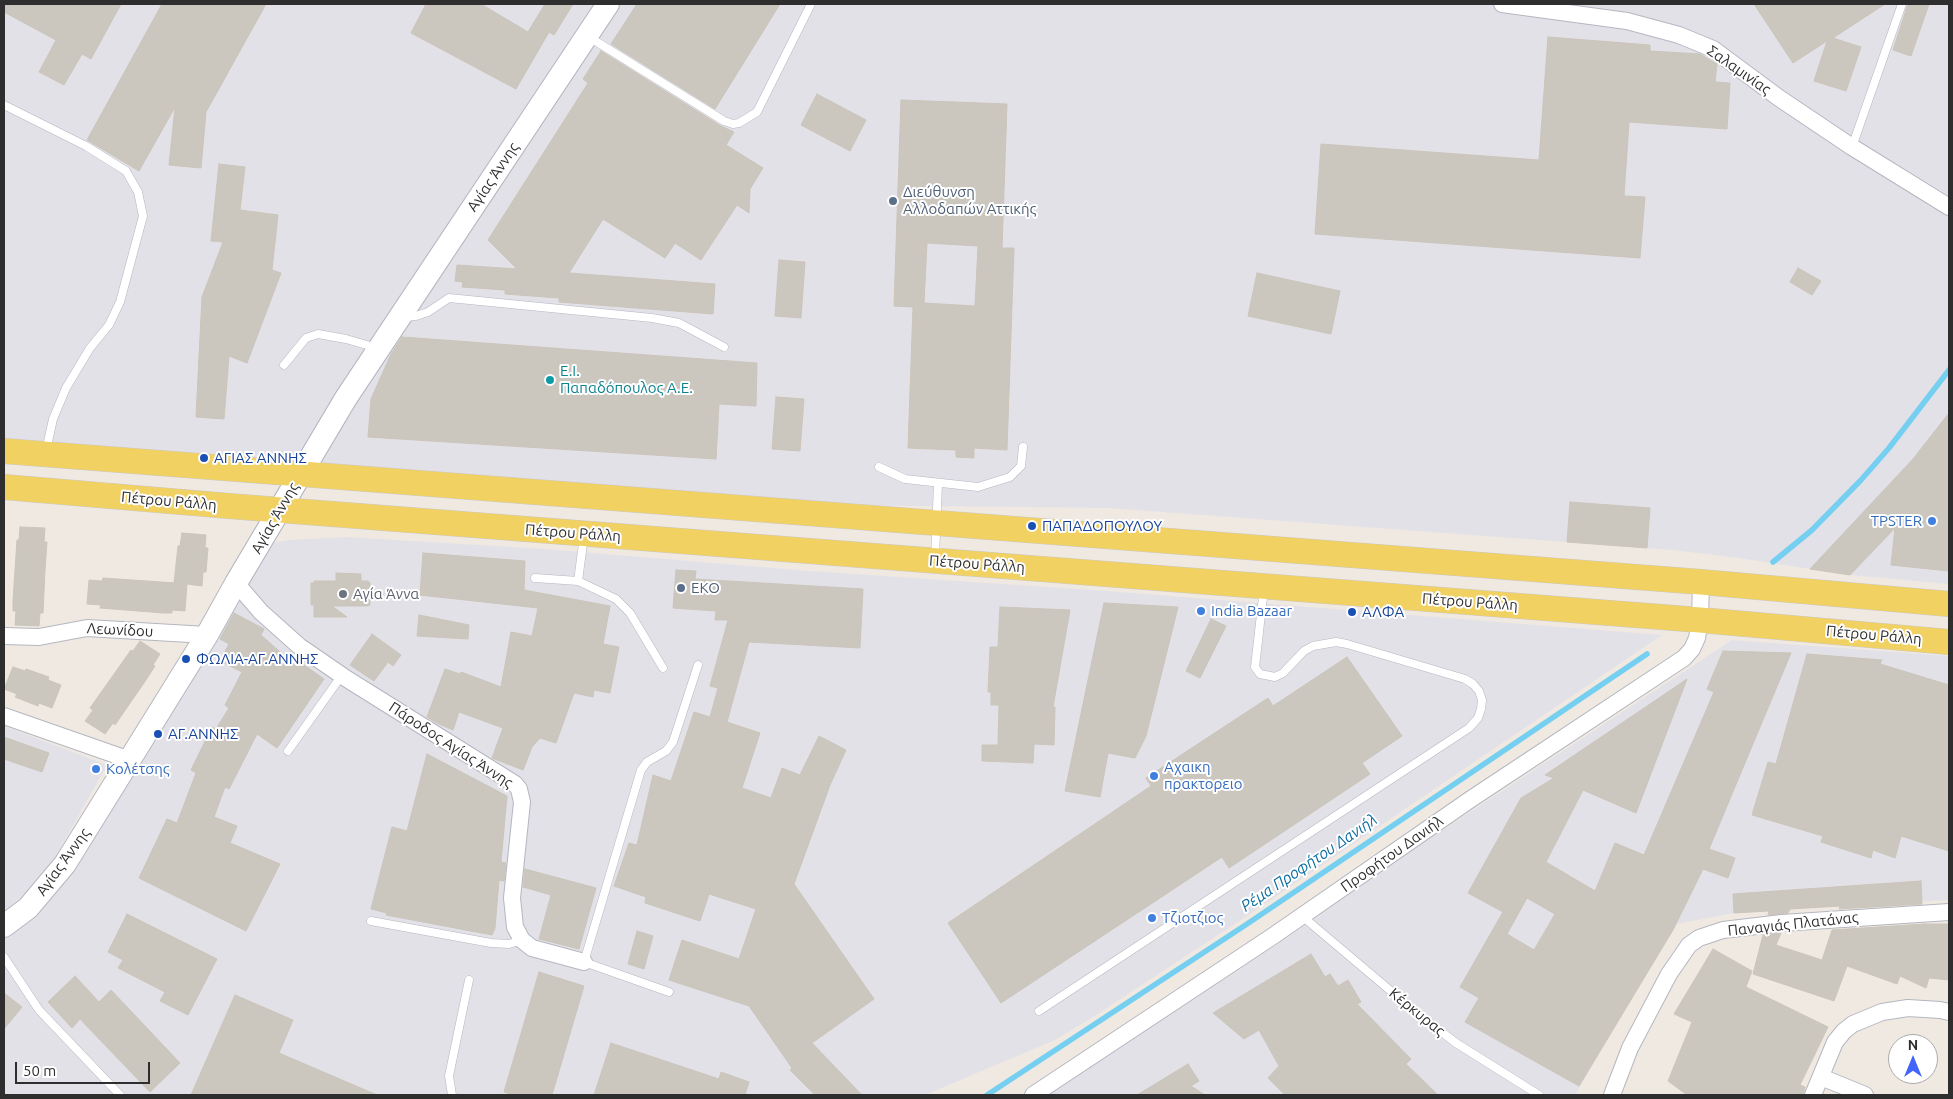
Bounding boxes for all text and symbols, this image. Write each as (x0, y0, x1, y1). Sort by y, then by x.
street label: Σαλαμινίας (1704, 42, 1774, 98)
street label: Αγίας Άννης (463, 139, 523, 215)
place label: Διεύθυνση Αλλοδαπών Αττικής (903, 183, 1036, 218)
marker: Διεύθυνση Αλλοδαπών Αττικής (887, 195, 899, 207)
place label: Ε.Ι. Παπαδόπουλος Α.Ε. (560, 362, 693, 397)
marker: Ε.Ι. Παπαδόπουλος Α.Ε. (544, 374, 556, 386)
place label: ΑΓΙΑΣ ΑΝΝΗΣ (214, 449, 307, 467)
marker: ΑΓΙΑΣ ΑΝΝΗΣ (198, 452, 210, 464)
street label: Αγίας Άννης (247, 479, 303, 557)
street label: Πέτρου Ράλλη (120, 488, 218, 514)
place label: TPSTER (1871, 512, 1922, 530)
marker: TPSTER (1926, 515, 1938, 527)
place label: ΠΑΠΑΔΟΠΟΥΛΟΥ (1042, 517, 1162, 535)
marker: ΠΑΠΑΔΟΠΟΥΛΟΥ (1026, 520, 1038, 532)
street label: Πέτρου Ράλλη (525, 521, 621, 545)
street label: Πέτρου Ράλλη (929, 552, 1025, 576)
place label: EKO (691, 579, 720, 597)
marker: EKO (675, 582, 687, 594)
place label: Αγία Άννα (353, 585, 419, 603)
marker: Αγία Άννα (337, 588, 349, 600)
street label: Πέτρου Ράλλη (1422, 590, 1518, 614)
place label: India Bazaar (1211, 602, 1292, 620)
place label: ΑΛΦΑ (1362, 603, 1404, 621)
marker: India Bazaar (1195, 605, 1207, 617)
marker: ΑΛΦΑ (1346, 606, 1358, 618)
street label: Λεωνίδου (86, 619, 154, 641)
street label: Πέτρου Ράλλη (1825, 622, 1923, 648)
place label: ΦΩΛΙΑ-ΑΓ.ΑΝΝΗΣ (196, 650, 318, 668)
marker: ΦΩΛΙΑ-ΑΓ.ΑΝΝΗΣ (180, 653, 192, 665)
street label: Πάροδος Αγίας Άννης (386, 698, 516, 792)
place label: ΑΓ.ΑΝΝΗΣ (168, 725, 238, 743)
marker: ΑΓ.ΑΝΝΗΣ (152, 728, 164, 740)
place label: Αχαικη πρακτορειο (1164, 758, 1243, 793)
place label: Κολέτσης (106, 760, 170, 778)
marker: Κολέτσης (90, 763, 102, 775)
marker: Αχαικη πρακτορειο (1148, 770, 1160, 782)
water label: Ρέμα Προφήτου Δανιήλ (1237, 810, 1381, 916)
street label: Προφήτου Δανιήλ (1337, 812, 1447, 896)
street label: Αγίας Άννης (32, 825, 94, 899)
street label: Παναγιάς Πλατάνας (1727, 908, 1859, 940)
place label: Τζιοτζιος (1162, 909, 1223, 927)
marker: Τζιοτζιος (1146, 912, 1158, 924)
street label: Κέρκυρας (1386, 984, 1448, 1040)
north arrow (1888, 1034, 1938, 1084)
text: N (1908, 1037, 1918, 1053)
scale bar (18, 1052, 152, 1084)
text: 50 m (23, 1062, 56, 1079)

